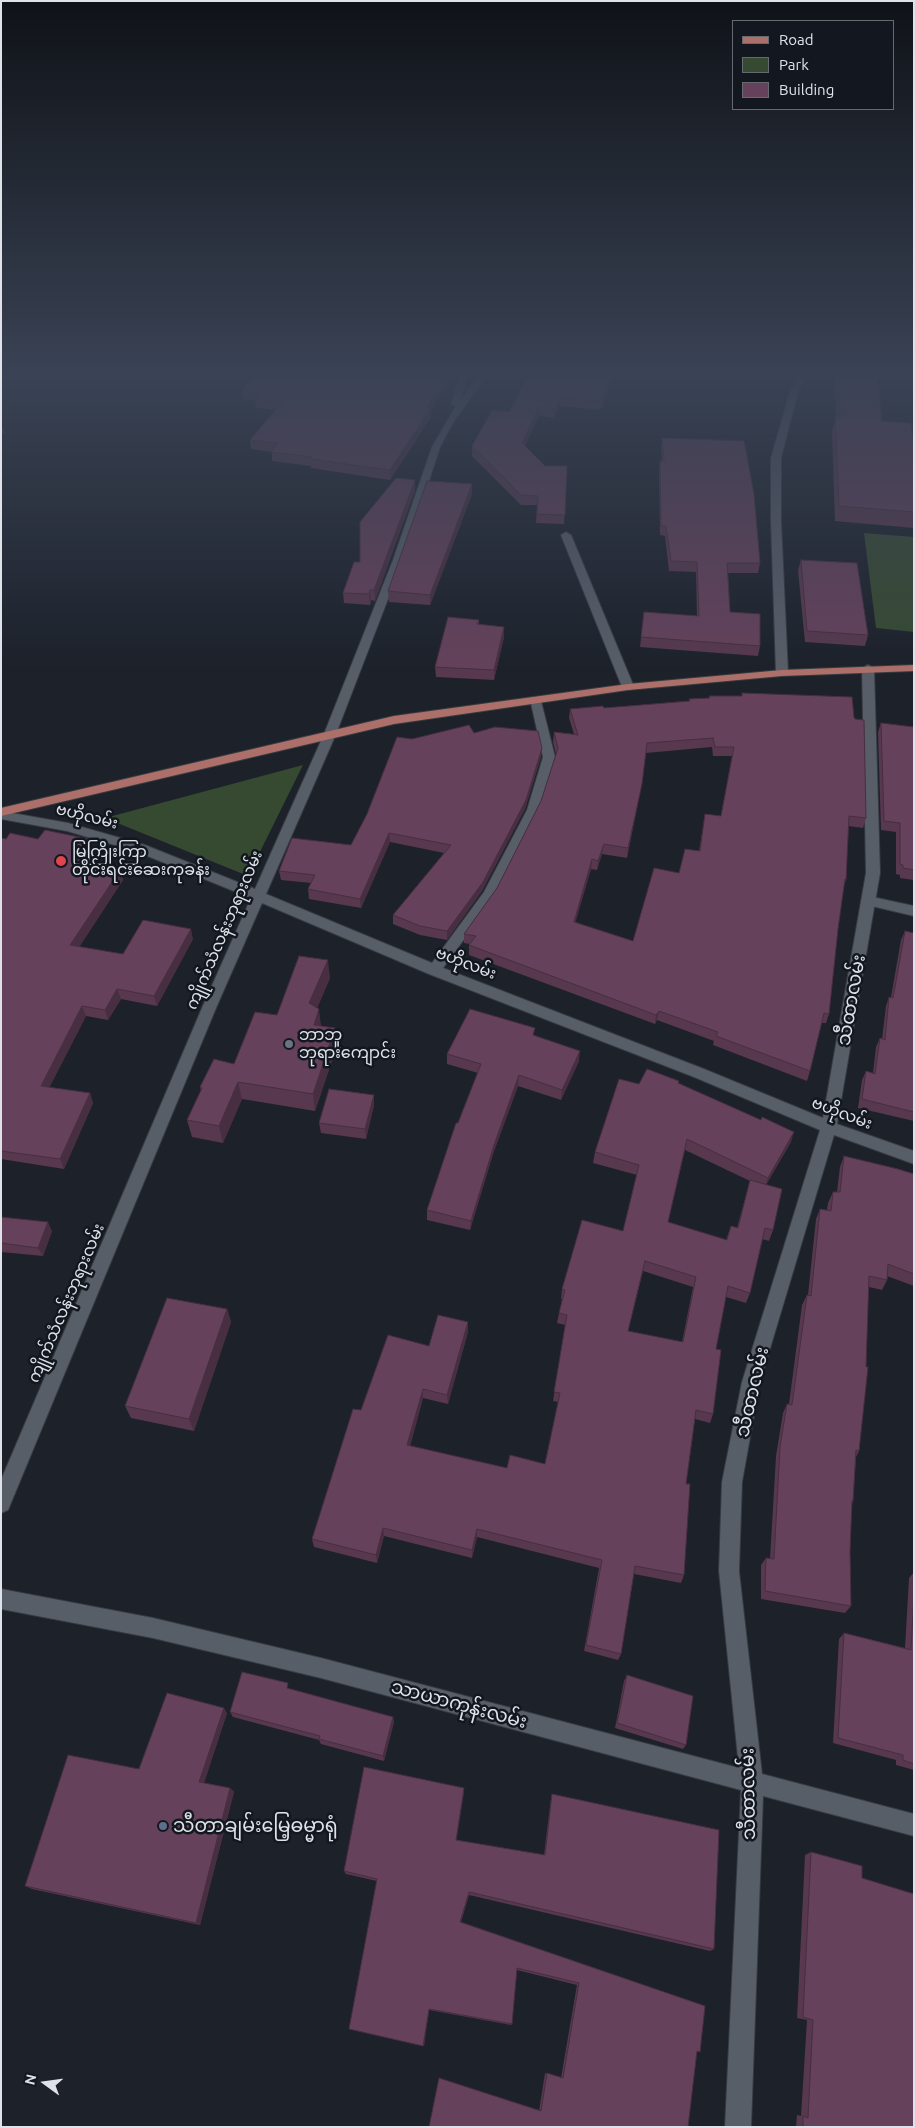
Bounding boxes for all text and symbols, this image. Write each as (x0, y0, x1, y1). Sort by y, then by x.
legend (732, 20, 895, 110)
text: Road (779, 31, 814, 48)
text: Park (779, 56, 809, 73)
text: Building (779, 81, 834, 98)
street label: ဗဟိုလမ်း (54, 799, 120, 833)
place label: မြကြိုးကြာ တိုင်းရင်းဆေးကုခန်း (72, 842, 210, 880)
street label: ကျိုက်သံလန်းဘုရားလမ်း (182, 847, 266, 1013)
marker: မြကြိုးကြာ တိုင်းရင်းဆေးကုခန်း (54, 854, 68, 868)
street label: ဗဟိုလမ်း (433, 943, 499, 983)
street label: သီထာလမ်း (832, 953, 870, 1047)
place label: ဘာဘူ ဘုရားကျောင်း (299, 1025, 396, 1063)
marker: ဘာဘူ ဘုရားကျောင်း (283, 1038, 295, 1050)
street label: ဗဟိုလမ်း (809, 1093, 875, 1133)
street label: ကျိုက်သံလန်းဘုရားလမ်း (24, 1220, 108, 1386)
street label: သီထာလမ်း (731, 1344, 773, 1440)
street label: သာယာကုန်းလမ်း (389, 1675, 529, 1733)
street label: သီထာလမ်း (736, 1748, 760, 1840)
place label: သီတာချမ်းမြေ့ဓမ္မာရုံ (173, 1815, 338, 1837)
marker: သီတာချမ်းမြေ့ဓမ္မာရုံ (157, 1820, 169, 1832)
north arrow (20, 2058, 70, 2108)
text: N (21, 2072, 39, 2086)

